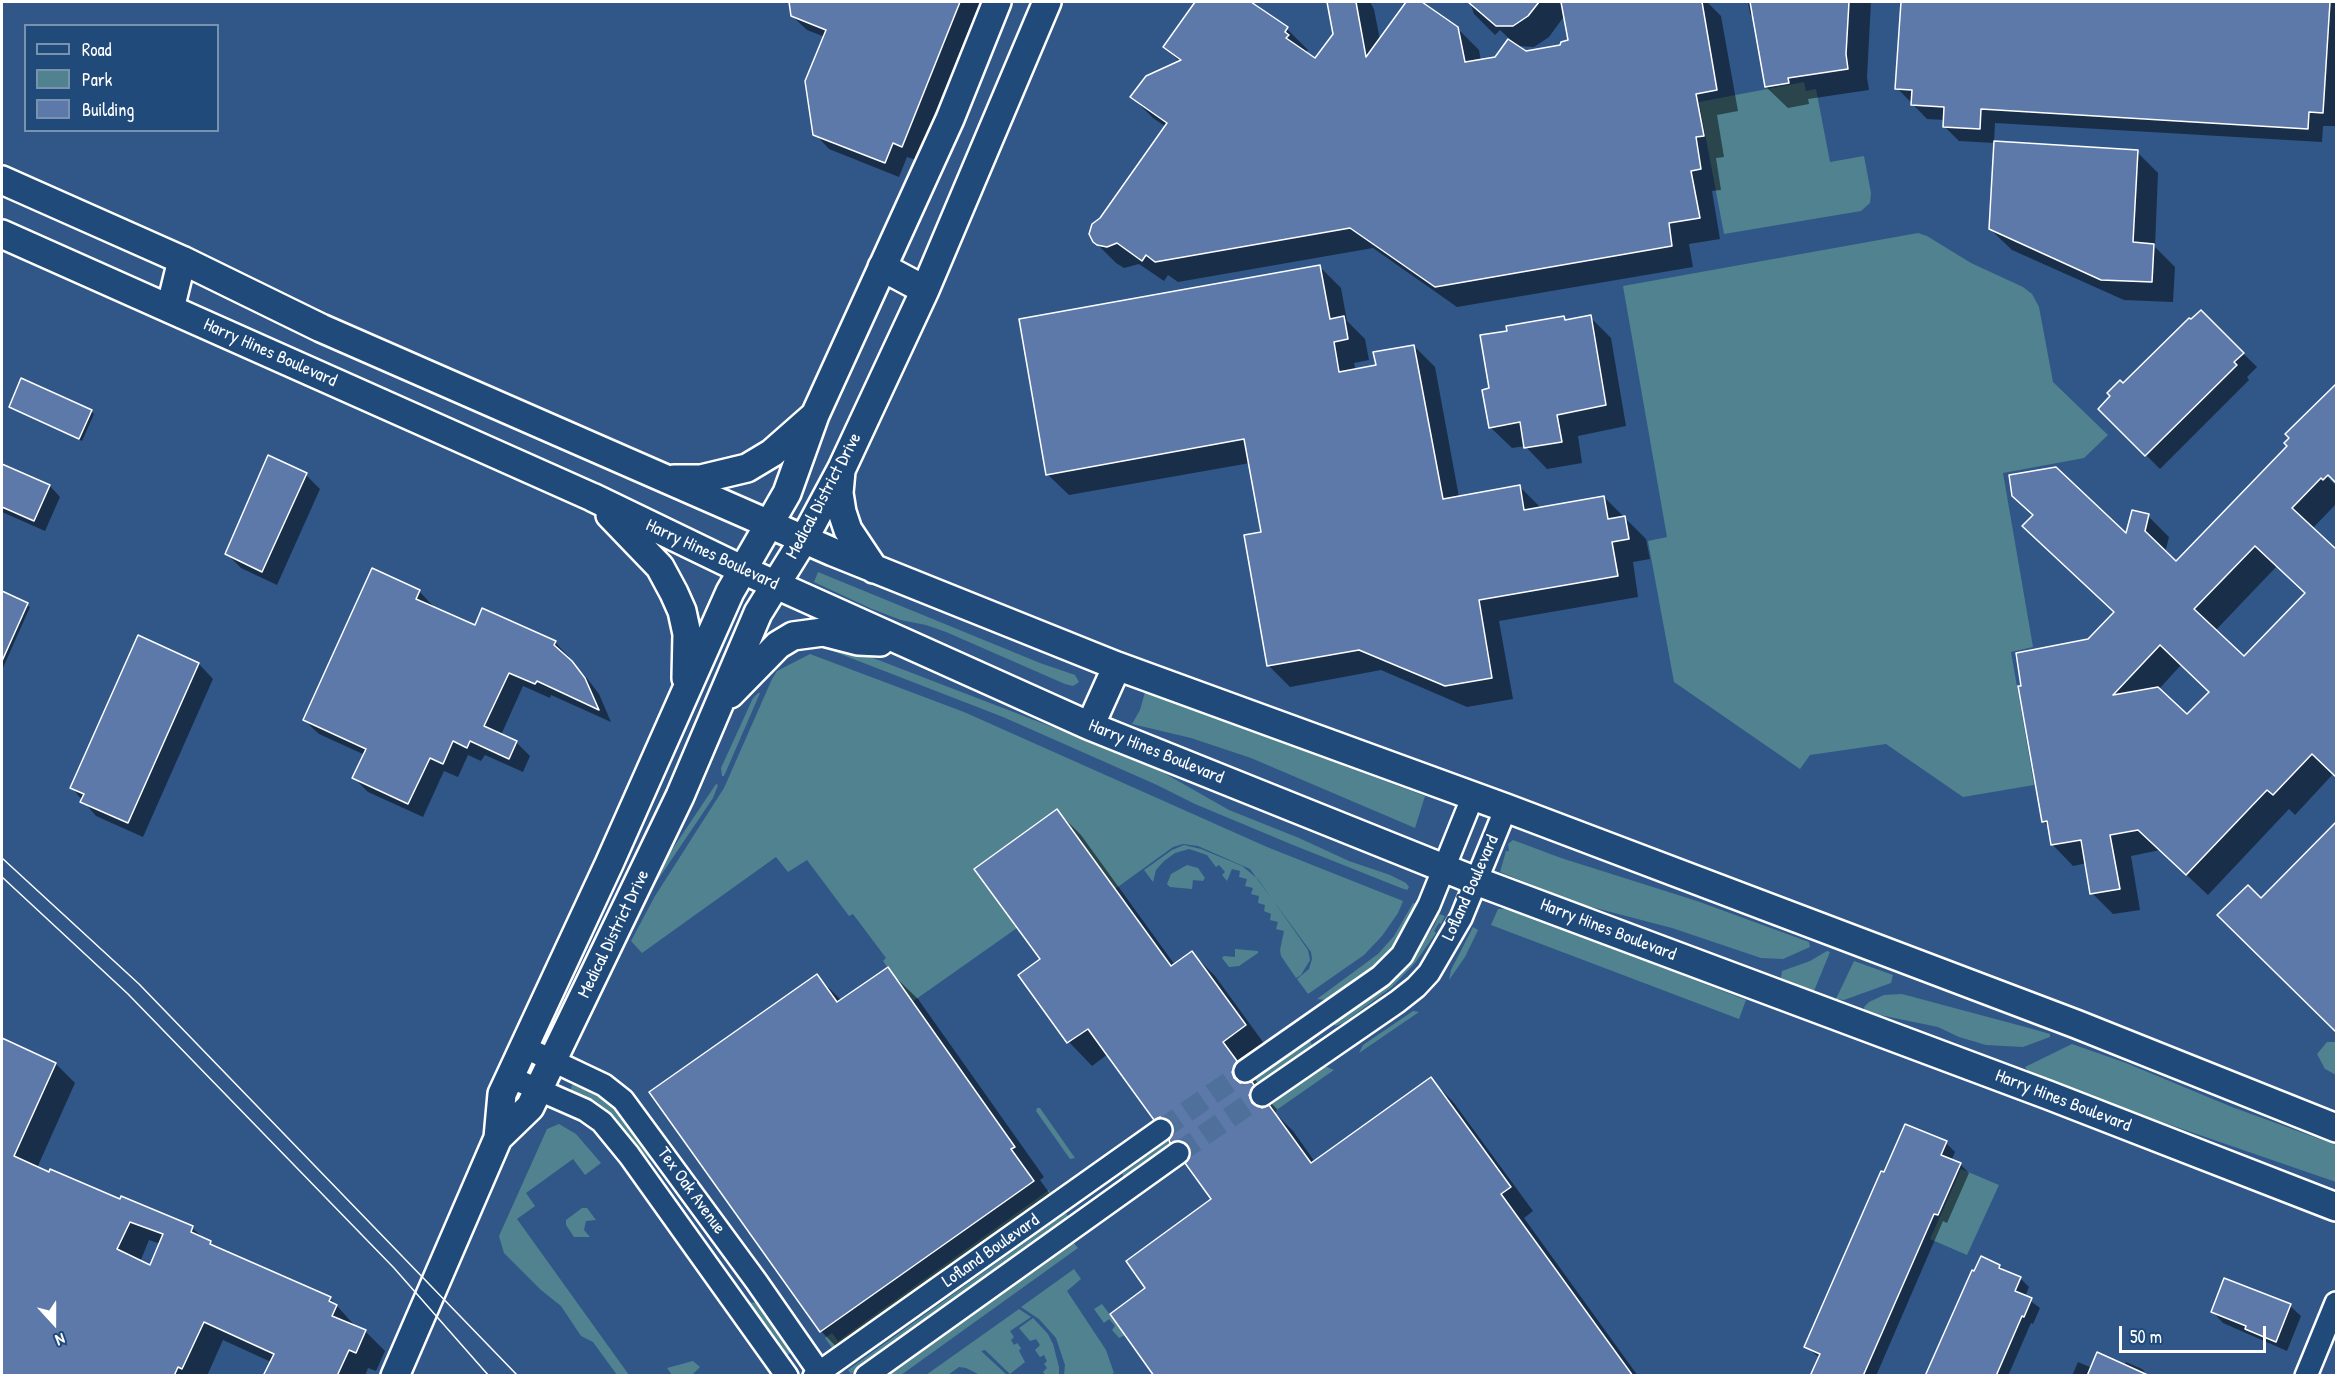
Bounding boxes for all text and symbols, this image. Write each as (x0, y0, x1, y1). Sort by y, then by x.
legend (24, 24, 219, 132)
text: Road (82, 37, 112, 62)
text: Park (82, 67, 112, 92)
text: Building (82, 97, 134, 122)
street label: Harry Hines Boulevard (200, 314, 340, 392)
street label: Medical District Drive (782, 429, 866, 563)
street label: Harry Hines Boulevard (642, 515, 782, 595)
street label: Harry Hines Boulevard (1085, 715, 1227, 789)
street label: Lofland Boulevard (1438, 832, 1504, 944)
street label: Medical District Drive (574, 866, 654, 1002)
street label: Harry Hines Boulevard (1537, 894, 1679, 966)
street label: Harry Hines Boulevard (1992, 1065, 2134, 1137)
street label: Tex Oak Avenue (652, 1143, 730, 1239)
street label: Lofland Boulevard (938, 1210, 1044, 1292)
north arrow (24, 1293, 84, 1353)
scale bar (2122, 1314, 2269, 1352)
text: 50 m (2130, 1324, 2162, 1349)
text: N (53, 1328, 68, 1352)

